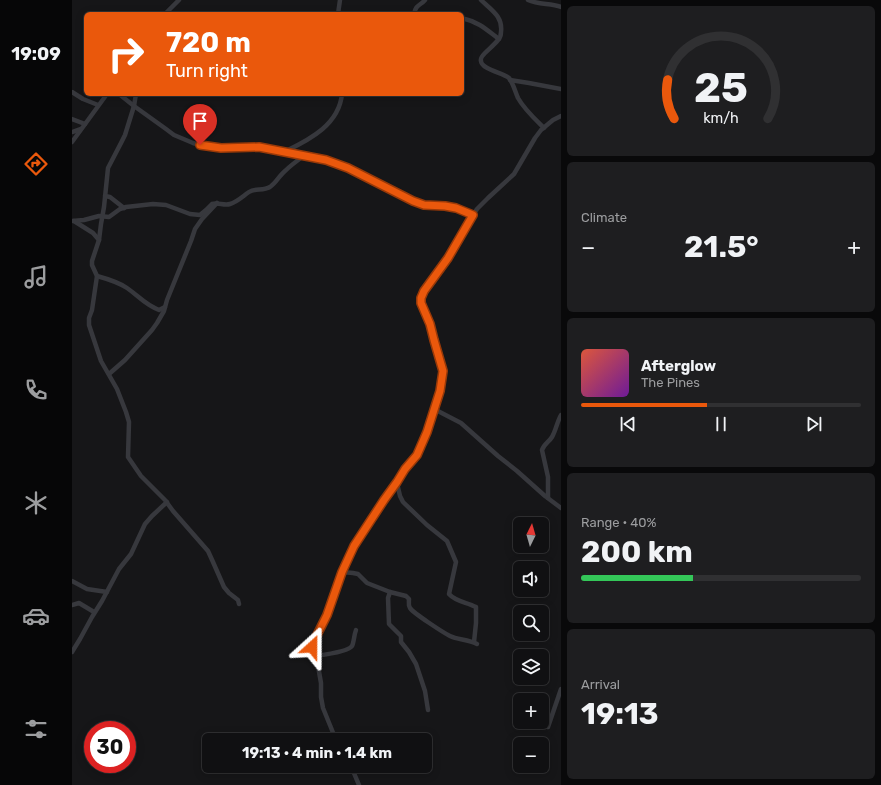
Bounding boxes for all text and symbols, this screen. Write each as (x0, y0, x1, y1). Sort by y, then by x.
text: 720 m (166, 26, 251, 59)
icon: right (100, 28, 152, 80)
text: 19:09 (11, 43, 61, 65)
text: Turn right (166, 60, 248, 82)
text: 25 (694, 63, 748, 112)
pin (183, 104, 217, 145)
text: km/h (703, 109, 739, 126)
icon: arrive (189, 110, 211, 132)
icon: directions (22, 150, 50, 178)
text: Climate (581, 210, 627, 225)
text: 21.5° (684, 229, 759, 265)
text: − (581, 234, 595, 261)
text: + (847, 234, 861, 261)
icon: music (22, 263, 50, 291)
text: Afterglow (641, 357, 716, 375)
text: The Pines (641, 375, 700, 390)
icon: phone (22, 376, 50, 404)
icon: previous (617, 413, 639, 435)
icon: pause (710, 413, 732, 435)
icon: next (803, 413, 825, 435)
icon: climate (22, 489, 50, 517)
text: Range · 40% (581, 515, 657, 530)
north arrow (513, 517, 549, 553)
map controls (513, 517, 549, 773)
text: 200 km (581, 534, 693, 570)
button: sound (513, 561, 549, 597)
icon: car (22, 602, 50, 630)
button: search (513, 605, 549, 641)
position arrow (291, 626, 333, 668)
button: layers (513, 649, 549, 685)
text: Arrival (581, 677, 620, 692)
button: + (513, 693, 549, 729)
text: 19:13 (581, 696, 659, 732)
icon: filters (22, 715, 50, 743)
speed limit sign: 30 (84, 721, 136, 773)
button: − (513, 737, 549, 773)
text: 19:13 · 4 min · 1.4 km (242, 744, 392, 762)

